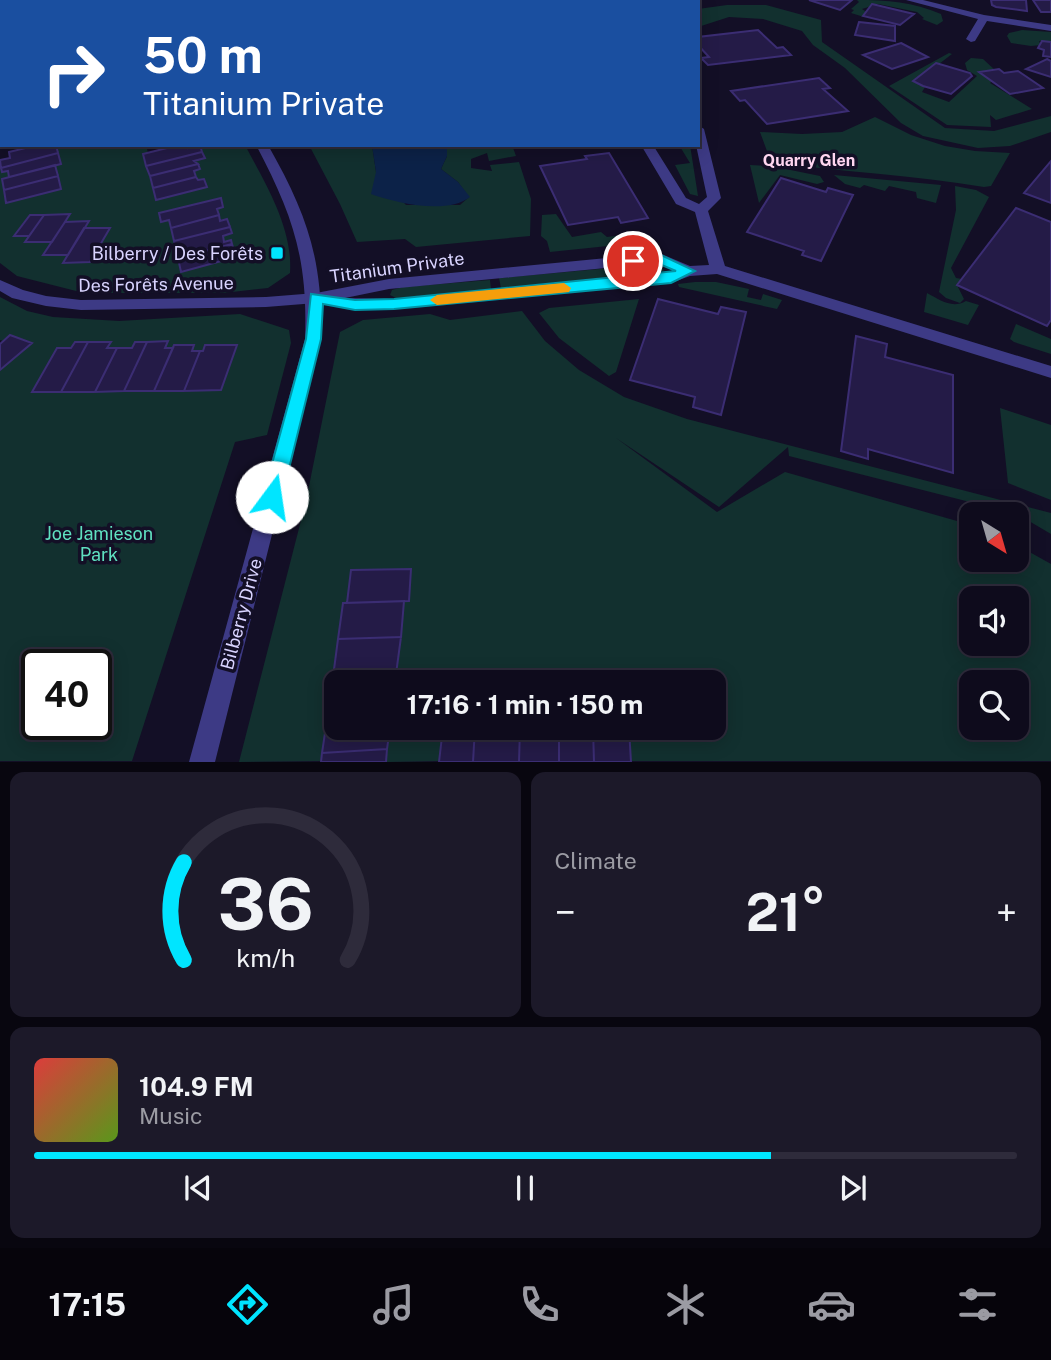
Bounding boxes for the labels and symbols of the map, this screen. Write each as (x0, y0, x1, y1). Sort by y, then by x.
district label: Quarry Glen (763, 151, 855, 170)
pin (603, 231, 663, 291)
place label: Bilberry / Des Forêts (92, 243, 263, 264)
marker: Bilberry / Des Forêts (269, 245, 285, 261)
street label: Titanium Private (328, 247, 466, 287)
street label: Des Forêts Avenue (78, 272, 234, 296)
position arrow (235, 460, 309, 534)
north arrow (959, 502, 1029, 572)
park label: Joe Jamieson Park (45, 523, 153, 565)
street label: Bilberry Drive (216, 556, 266, 672)
speed limit sign: 40 (21, 649, 112, 740)

